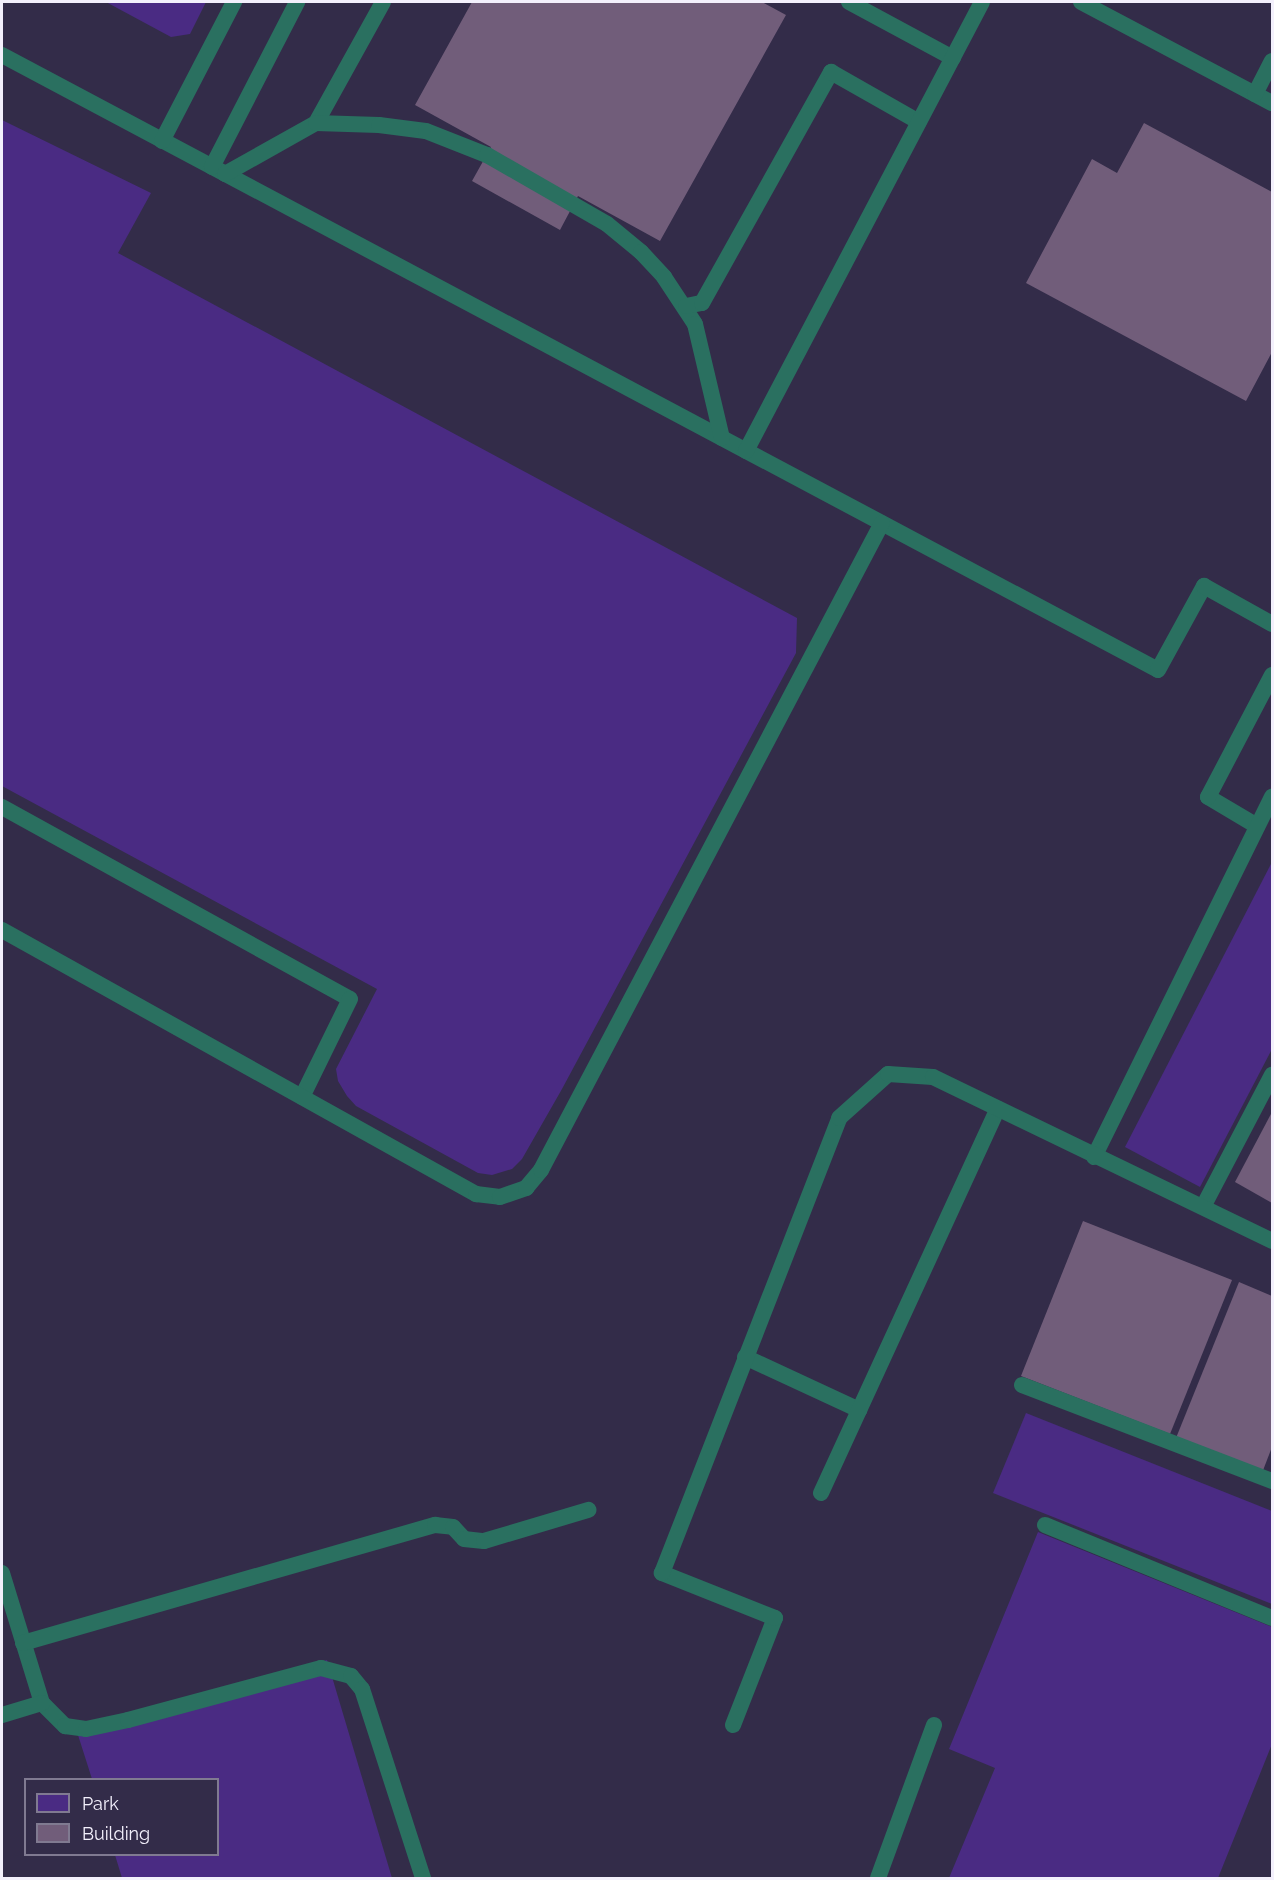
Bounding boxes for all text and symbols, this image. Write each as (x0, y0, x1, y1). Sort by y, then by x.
legend (24, 1778, 219, 1856)
text: Park (82, 1793, 119, 1814)
text: Building (82, 1823, 150, 1844)

